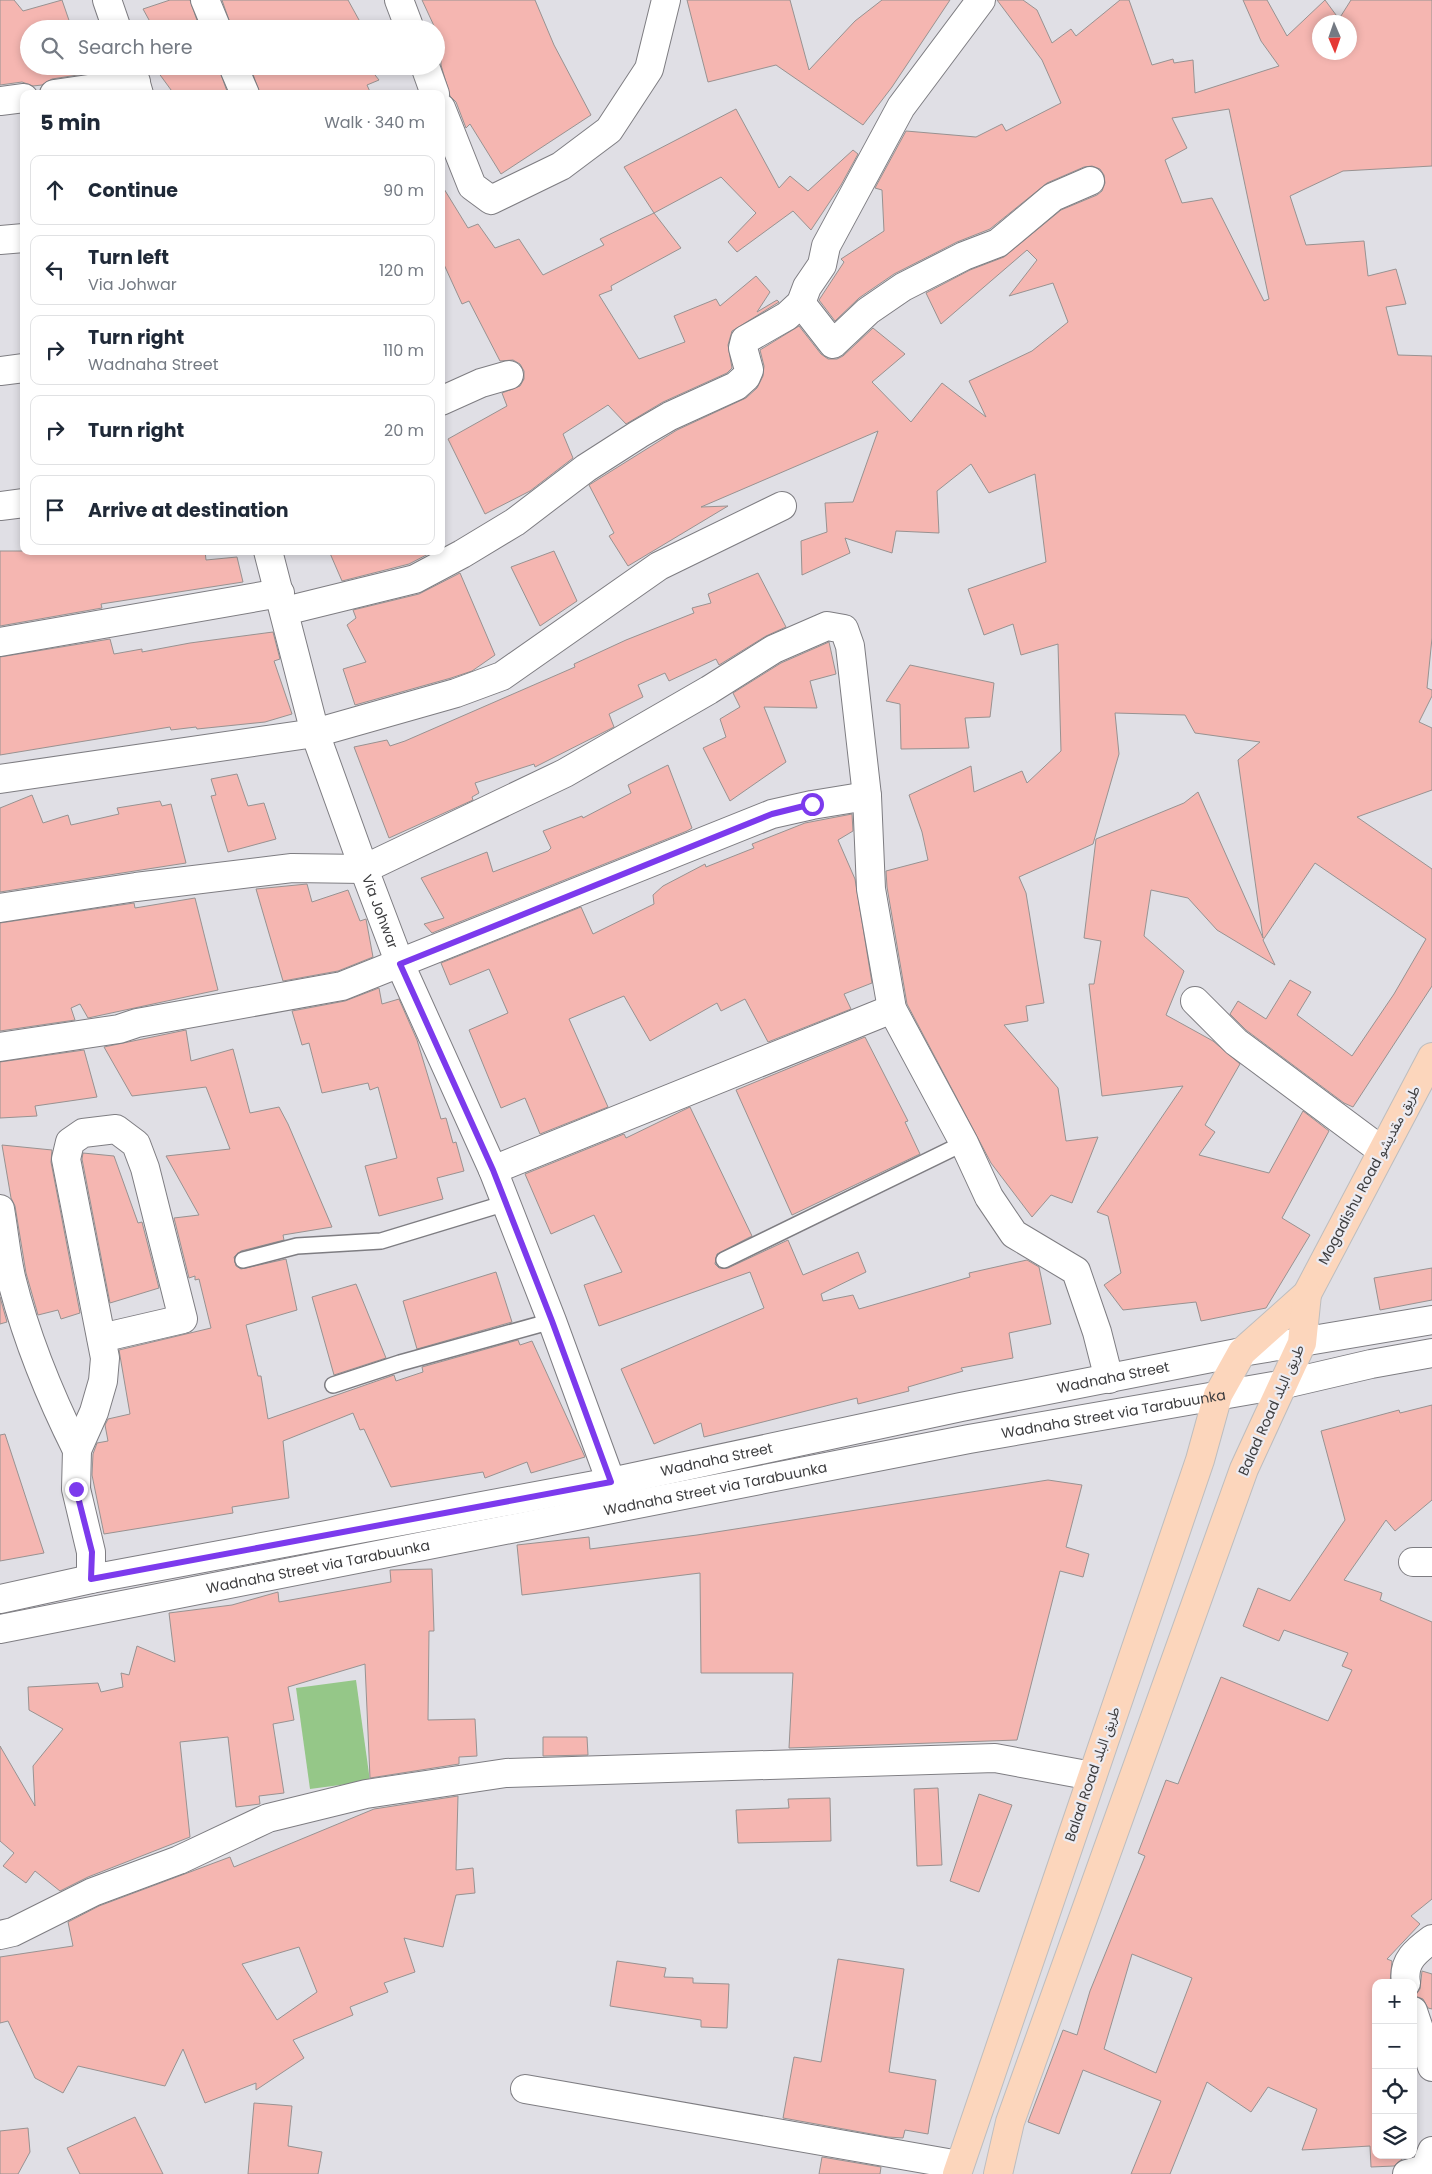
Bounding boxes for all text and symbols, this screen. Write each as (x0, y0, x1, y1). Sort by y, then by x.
north arrow (1312, 15, 1357, 60)
search box (20, 20, 445, 75)
icon: search (38, 34, 66, 62)
text: Search here (78, 34, 192, 61)
text: 5 min (40, 108, 101, 137)
text: Walk · 340 m (324, 111, 425, 134)
icon: ahead (41, 176, 69, 204)
text: Continue (88, 177, 178, 204)
text: 90 m (383, 179, 424, 202)
text: Turn left (88, 244, 169, 271)
icon: left (41, 256, 69, 284)
text: 120 m (379, 259, 424, 282)
text: Via Johwar (88, 273, 177, 296)
text: Turn right (88, 324, 184, 351)
icon: right (41, 336, 69, 364)
text: 110 m (383, 339, 424, 362)
text: Wadnaha Street (88, 353, 218, 376)
icon: right (41, 416, 69, 444)
text: Turn right (88, 417, 184, 444)
text: 20 m (384, 419, 424, 442)
icon: arrive (41, 496, 69, 524)
text: Arrive at destination (88, 497, 289, 524)
route start (801, 793, 824, 816)
street label: Via Johwar (357, 872, 403, 951)
street label: Mogadishu Road طريق مقديشو (1313, 1082, 1425, 1268)
street label: Balad Road طريق البلد (1233, 1341, 1309, 1479)
street label: Wadnaha Street (1055, 1356, 1171, 1398)
street label: Wadnaha Street via Tarabuunka (1000, 1385, 1227, 1443)
street label: Wadnaha Street (658, 1438, 774, 1481)
street label: Wadnaha Street via Tarabuunka (602, 1457, 829, 1520)
route end (65, 1478, 88, 1501)
street label: Wadnaha Street via Tarabuunka (204, 1535, 431, 1598)
street label: Balad Road طريق البلد (1060, 1704, 1124, 1844)
map controls (1372, 1979, 1417, 2159)
button: + (1372, 1979, 1417, 2024)
button: − (1372, 2024, 1417, 2069)
button: locate (1372, 2069, 1417, 2114)
button: layers (1372, 2114, 1417, 2159)

